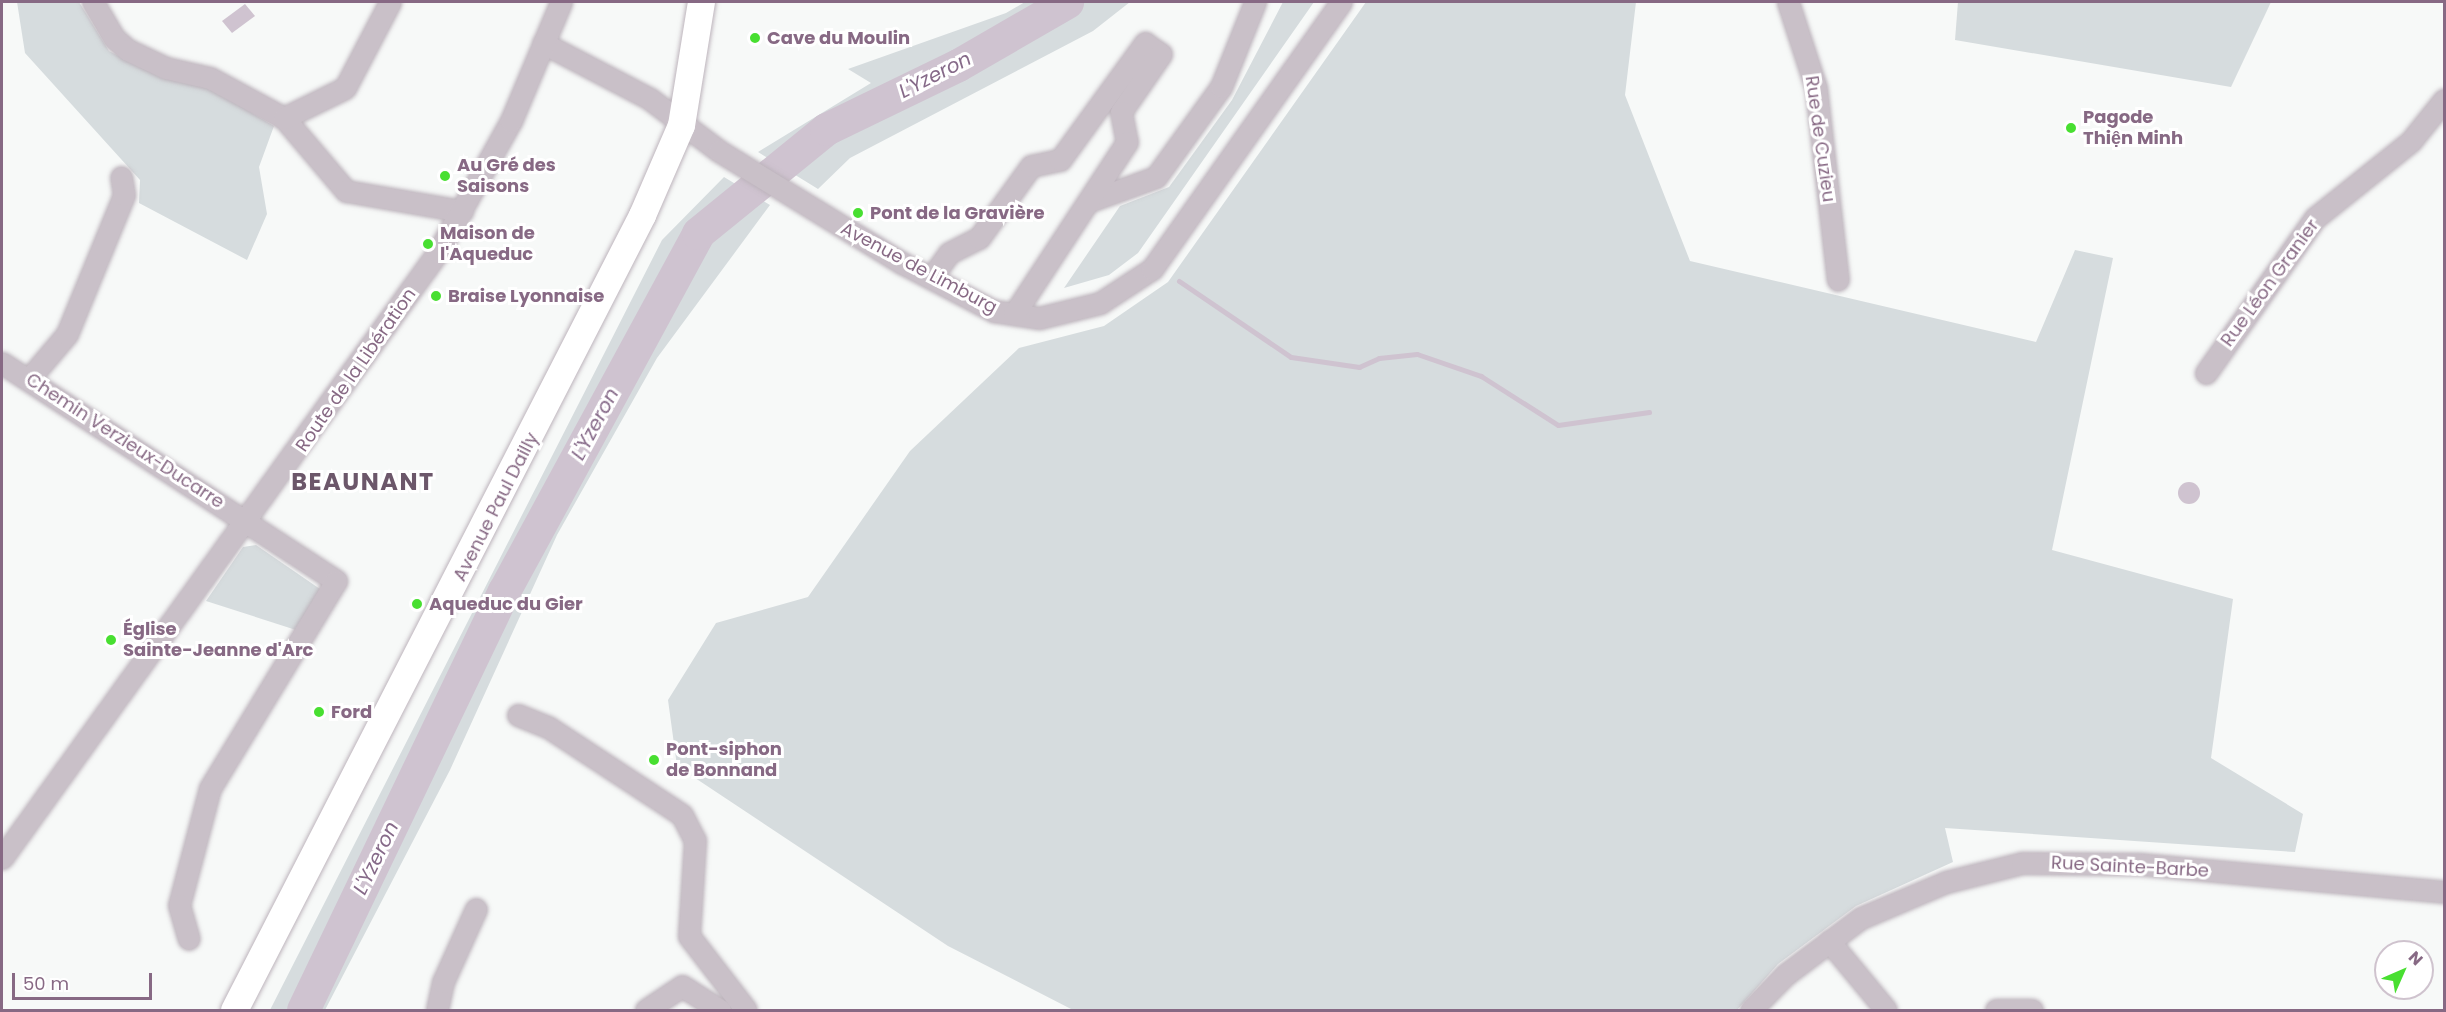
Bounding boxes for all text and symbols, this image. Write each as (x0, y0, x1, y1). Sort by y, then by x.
place label: Cave du Moulin (767, 27, 910, 49)
marker: Cave du Moulin (748, 31, 762, 45)
water label: L'Yzeron (895, 47, 975, 103)
street label: Rue de Cuzieu (1800, 74, 1840, 204)
place label: Pagode Thiện Minh (2083, 107, 2183, 150)
marker: Pagode Thiện Minh (2064, 121, 2078, 135)
place label: Au Gré des Saisons (457, 155, 556, 198)
marker: Au Gré des Saisons (438, 169, 452, 183)
place label: Pont de la Gravière (870, 202, 1045, 224)
marker: Pont de la Gravière (851, 206, 865, 220)
street label: Rue Léon Granier (2217, 215, 2323, 351)
street label: Avenue de Limburg (837, 218, 1001, 318)
place label: Maison de l'Aqueduc (440, 223, 535, 266)
marker: Maison de l'Aqueduc (421, 237, 435, 251)
street label: Route de la Libération (291, 284, 421, 456)
place label: Braise Lyonnaise (448, 285, 604, 307)
marker: Braise Lyonnaise (429, 289, 443, 303)
street label: Chemin Verzieux-Ducarre (22, 369, 228, 513)
water label: L'Yzeron (566, 384, 624, 464)
street label: Avenue Paul Dailly (449, 429, 543, 585)
district label: BEAUNANT (291, 468, 435, 496)
place label: Aqueduc du Gier (429, 593, 583, 615)
marker: Aqueduc du Gier (410, 597, 424, 611)
place label: Église Sainte-Jeanne d'Arc (123, 619, 314, 662)
marker: Église Sainte-Jeanne d'Arc (104, 633, 118, 647)
place label: Ford (331, 701, 372, 723)
marker: Ford (312, 705, 326, 719)
place label: Pont-siphon de Bonnand (666, 739, 782, 782)
marker: Pont-siphon de Bonnand (647, 753, 661, 767)
water label: L'Yzeron (348, 818, 404, 898)
street label: Rue Sainte-Barbe (2051, 852, 2209, 882)
north arrow (2374, 940, 2434, 1000)
text: N (2403, 946, 2428, 971)
scale bar (15, 961, 154, 999)
text: 50 m (23, 971, 69, 996)

